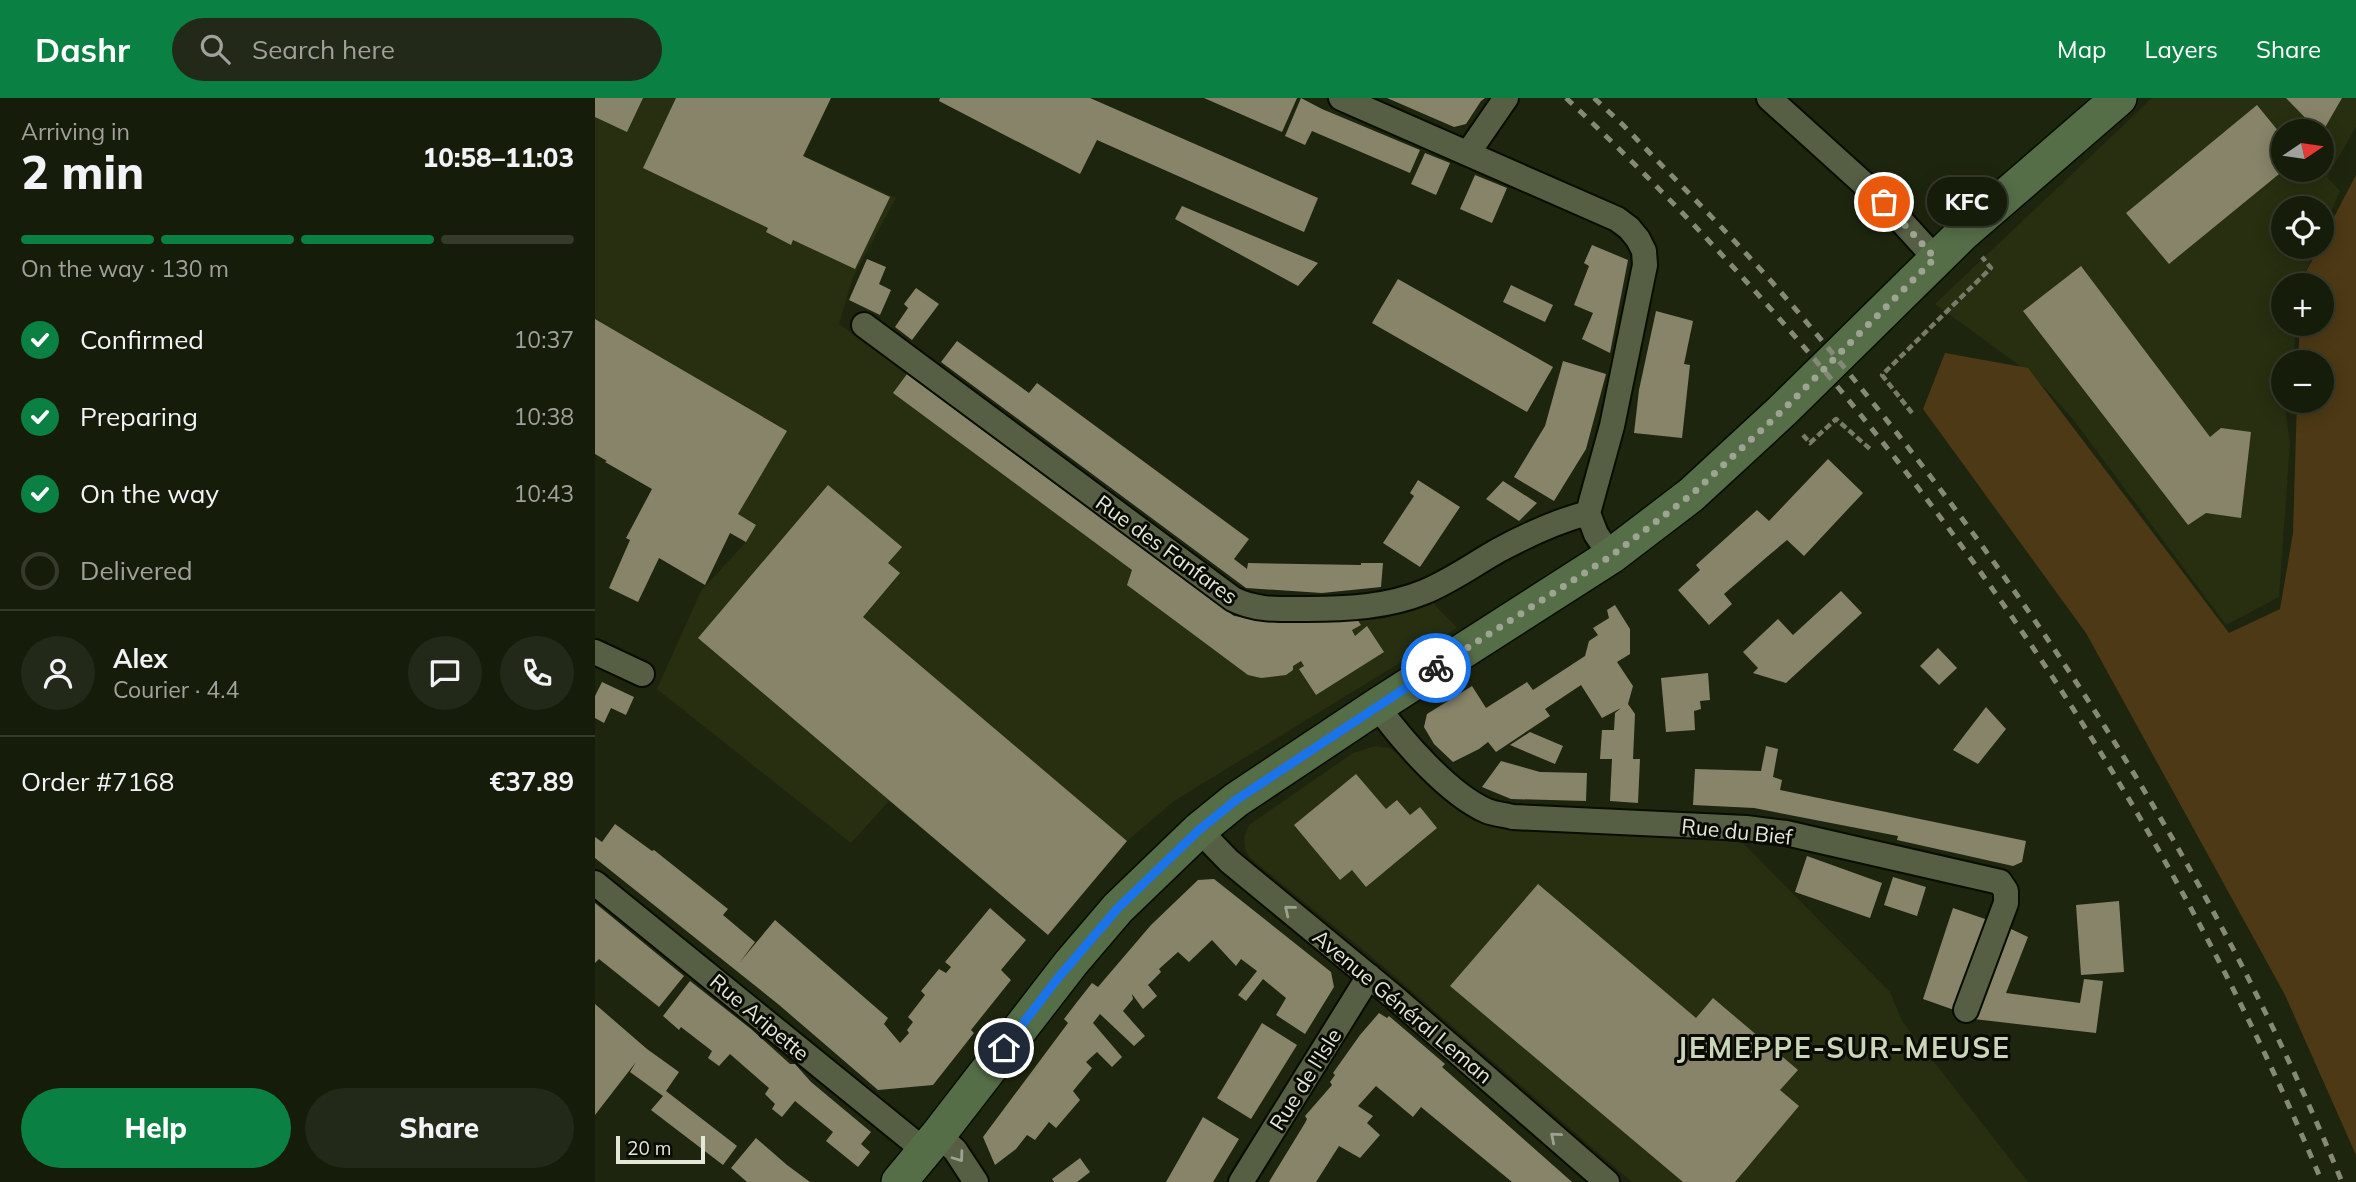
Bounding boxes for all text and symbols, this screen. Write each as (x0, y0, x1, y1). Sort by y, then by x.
search box (172, 18, 662, 81)
text: Dashr (35, 29, 130, 70)
icon: search (196, 30, 234, 68)
text: Search here (252, 33, 395, 66)
text: Map (2057, 34, 2106, 64)
text: Layers (2144, 34, 2218, 64)
text: Share (2256, 34, 2321, 64)
text: Arriving in (21, 117, 130, 146)
north arrow (2271, 119, 2335, 182)
map controls (2271, 119, 2334, 413)
text: 10:58–11:03 (423, 141, 574, 174)
text: 2 min (21, 143, 144, 201)
pin (1854, 172, 1914, 232)
callout: KFC (1926, 178, 2007, 226)
icon: bag (1865, 183, 1903, 221)
text: KFC (1945, 187, 1989, 216)
button: locate (2271, 196, 2334, 259)
text: On the way · 130 m (21, 254, 229, 283)
button: + (2271, 273, 2334, 336)
icon: check (21, 321, 59, 359)
text: Confirmed (80, 323, 204, 356)
text: 10:37 (514, 325, 574, 354)
button: − (2271, 350, 2334, 413)
icon: check (21, 398, 59, 436)
text: Preparing (80, 400, 198, 433)
text: 10:38 (514, 402, 574, 431)
icon: check (21, 475, 59, 513)
text: On the way (80, 477, 219, 510)
text: 10:43 (514, 479, 574, 508)
street label: Rue des Fanfares (1091, 489, 1243, 609)
text: Delivered (80, 554, 193, 587)
courier (1401, 633, 1471, 703)
button: person (21, 636, 95, 710)
button: chat (408, 636, 482, 710)
button: phone (500, 636, 574, 710)
text: Alex (113, 642, 168, 675)
icon: bike (1417, 649, 1455, 687)
text: Courier · 4.4 (113, 675, 239, 704)
text: Order #7168 (21, 765, 174, 798)
text: €37.89 (490, 765, 574, 798)
street label: Rue du Bief (1680, 812, 1795, 850)
one-way arrow (1284, 906, 1296, 919)
street label: Avenue Général Leman (1308, 923, 1498, 1089)
street label: Rue Aripette (705, 968, 815, 1066)
pin (974, 1018, 1034, 1078)
street label: Rue de l'Isle (1264, 1023, 1346, 1135)
icon: home (985, 1029, 1023, 1067)
district label: JEMEPPE-SUR-MEUSE (1677, 1030, 2011, 1065)
button: Help (21, 1088, 291, 1168)
button: Share (305, 1088, 574, 1168)
scale bar (616, 1133, 705, 1165)
one-way arrow (1551, 1133, 1564, 1145)
text: 20 m (627, 1136, 671, 1160)
one-way arrow (951, 1149, 963, 1162)

